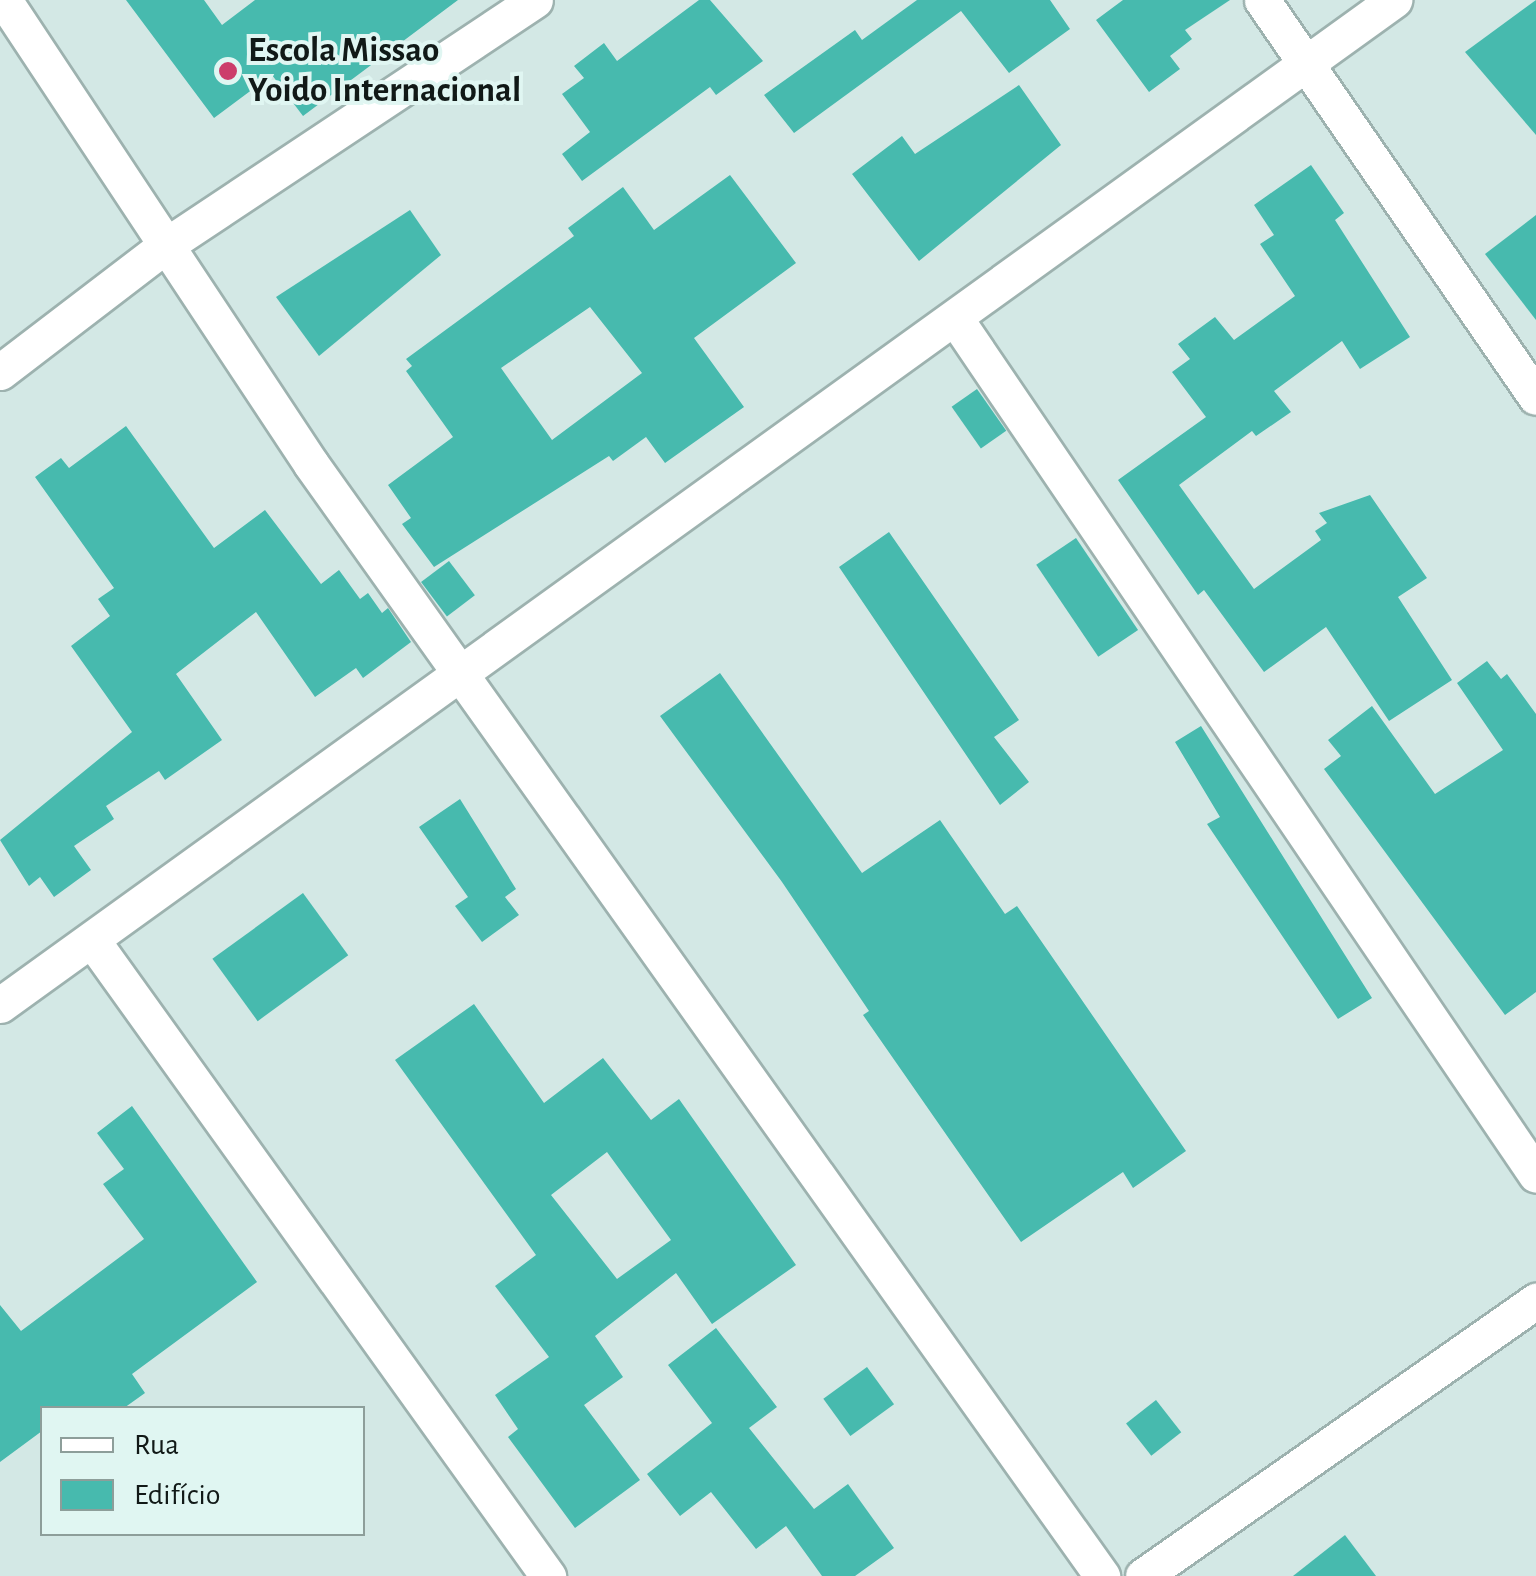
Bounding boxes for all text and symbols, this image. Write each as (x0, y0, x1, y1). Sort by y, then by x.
place label: Escola Missao Yoido Internacional (248, 30, 521, 112)
marker: Escola Missao Yoido Internacional (217, 60, 239, 82)
legend (40, 1406, 365, 1536)
text: Rua (134, 1430, 179, 1460)
text: Edifício (134, 1480, 220, 1510)

